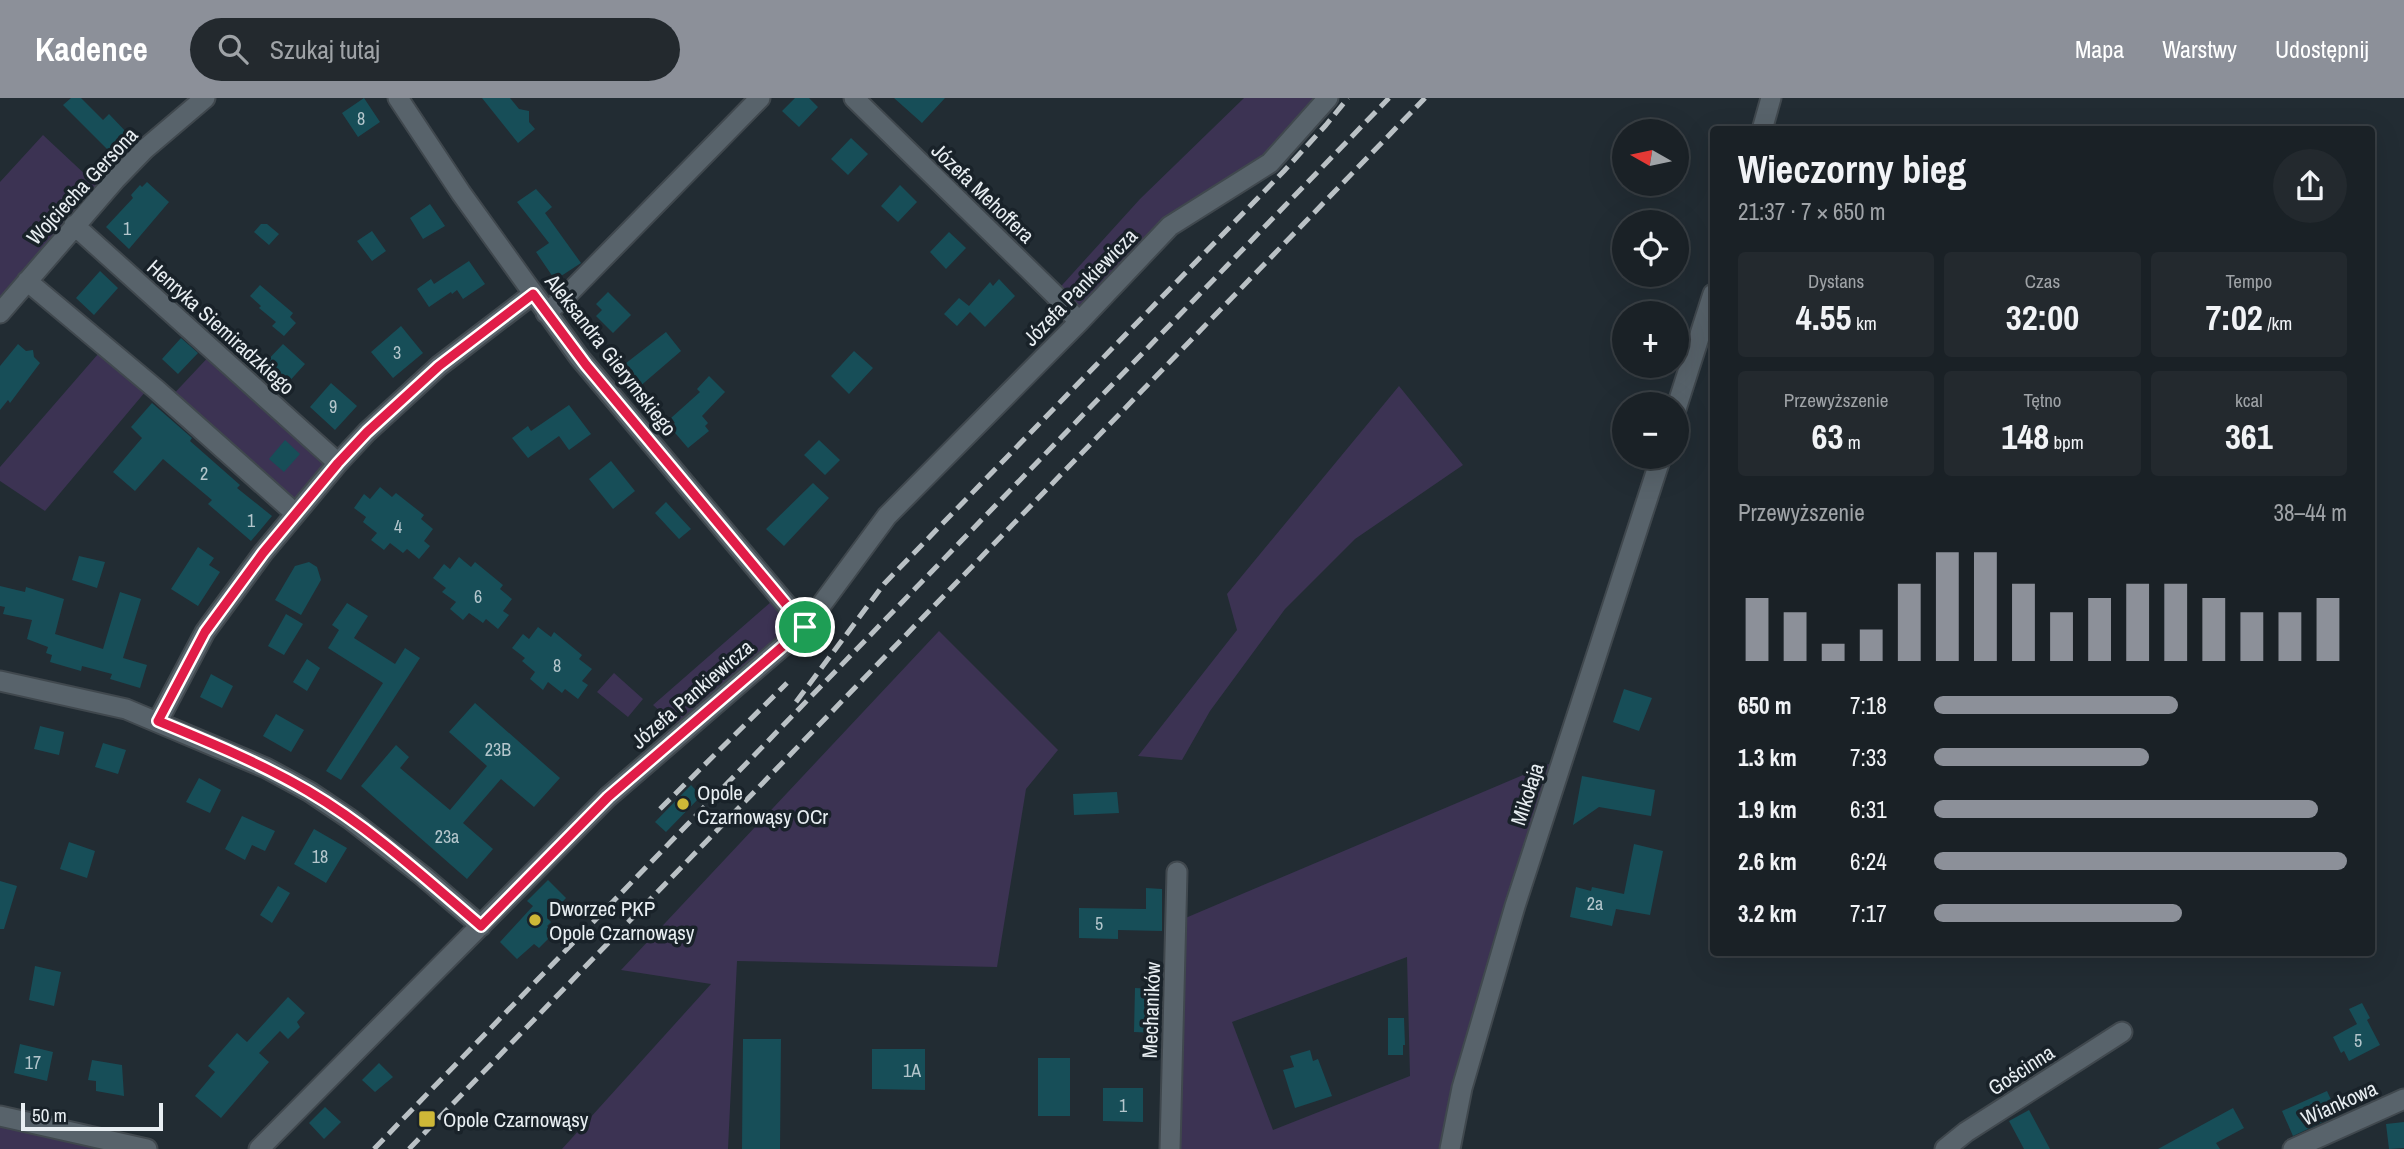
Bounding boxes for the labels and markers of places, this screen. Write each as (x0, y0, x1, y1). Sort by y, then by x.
pin (775, 597, 835, 657)
place label: Opole Czarnowąsy OCr (697, 778, 828, 831)
marker: Opole Czarnowąsy OCr (675, 796, 691, 812)
place label: Dworzec PKP Opole Czarnowąsy (549, 894, 695, 947)
marker: Dworzec PKP Opole Czarnowąsy (527, 912, 543, 928)
place label: Opole Czarnowąsy (443, 1105, 589, 1134)
marker: Opole Czarnowąsy (417, 1109, 437, 1129)

